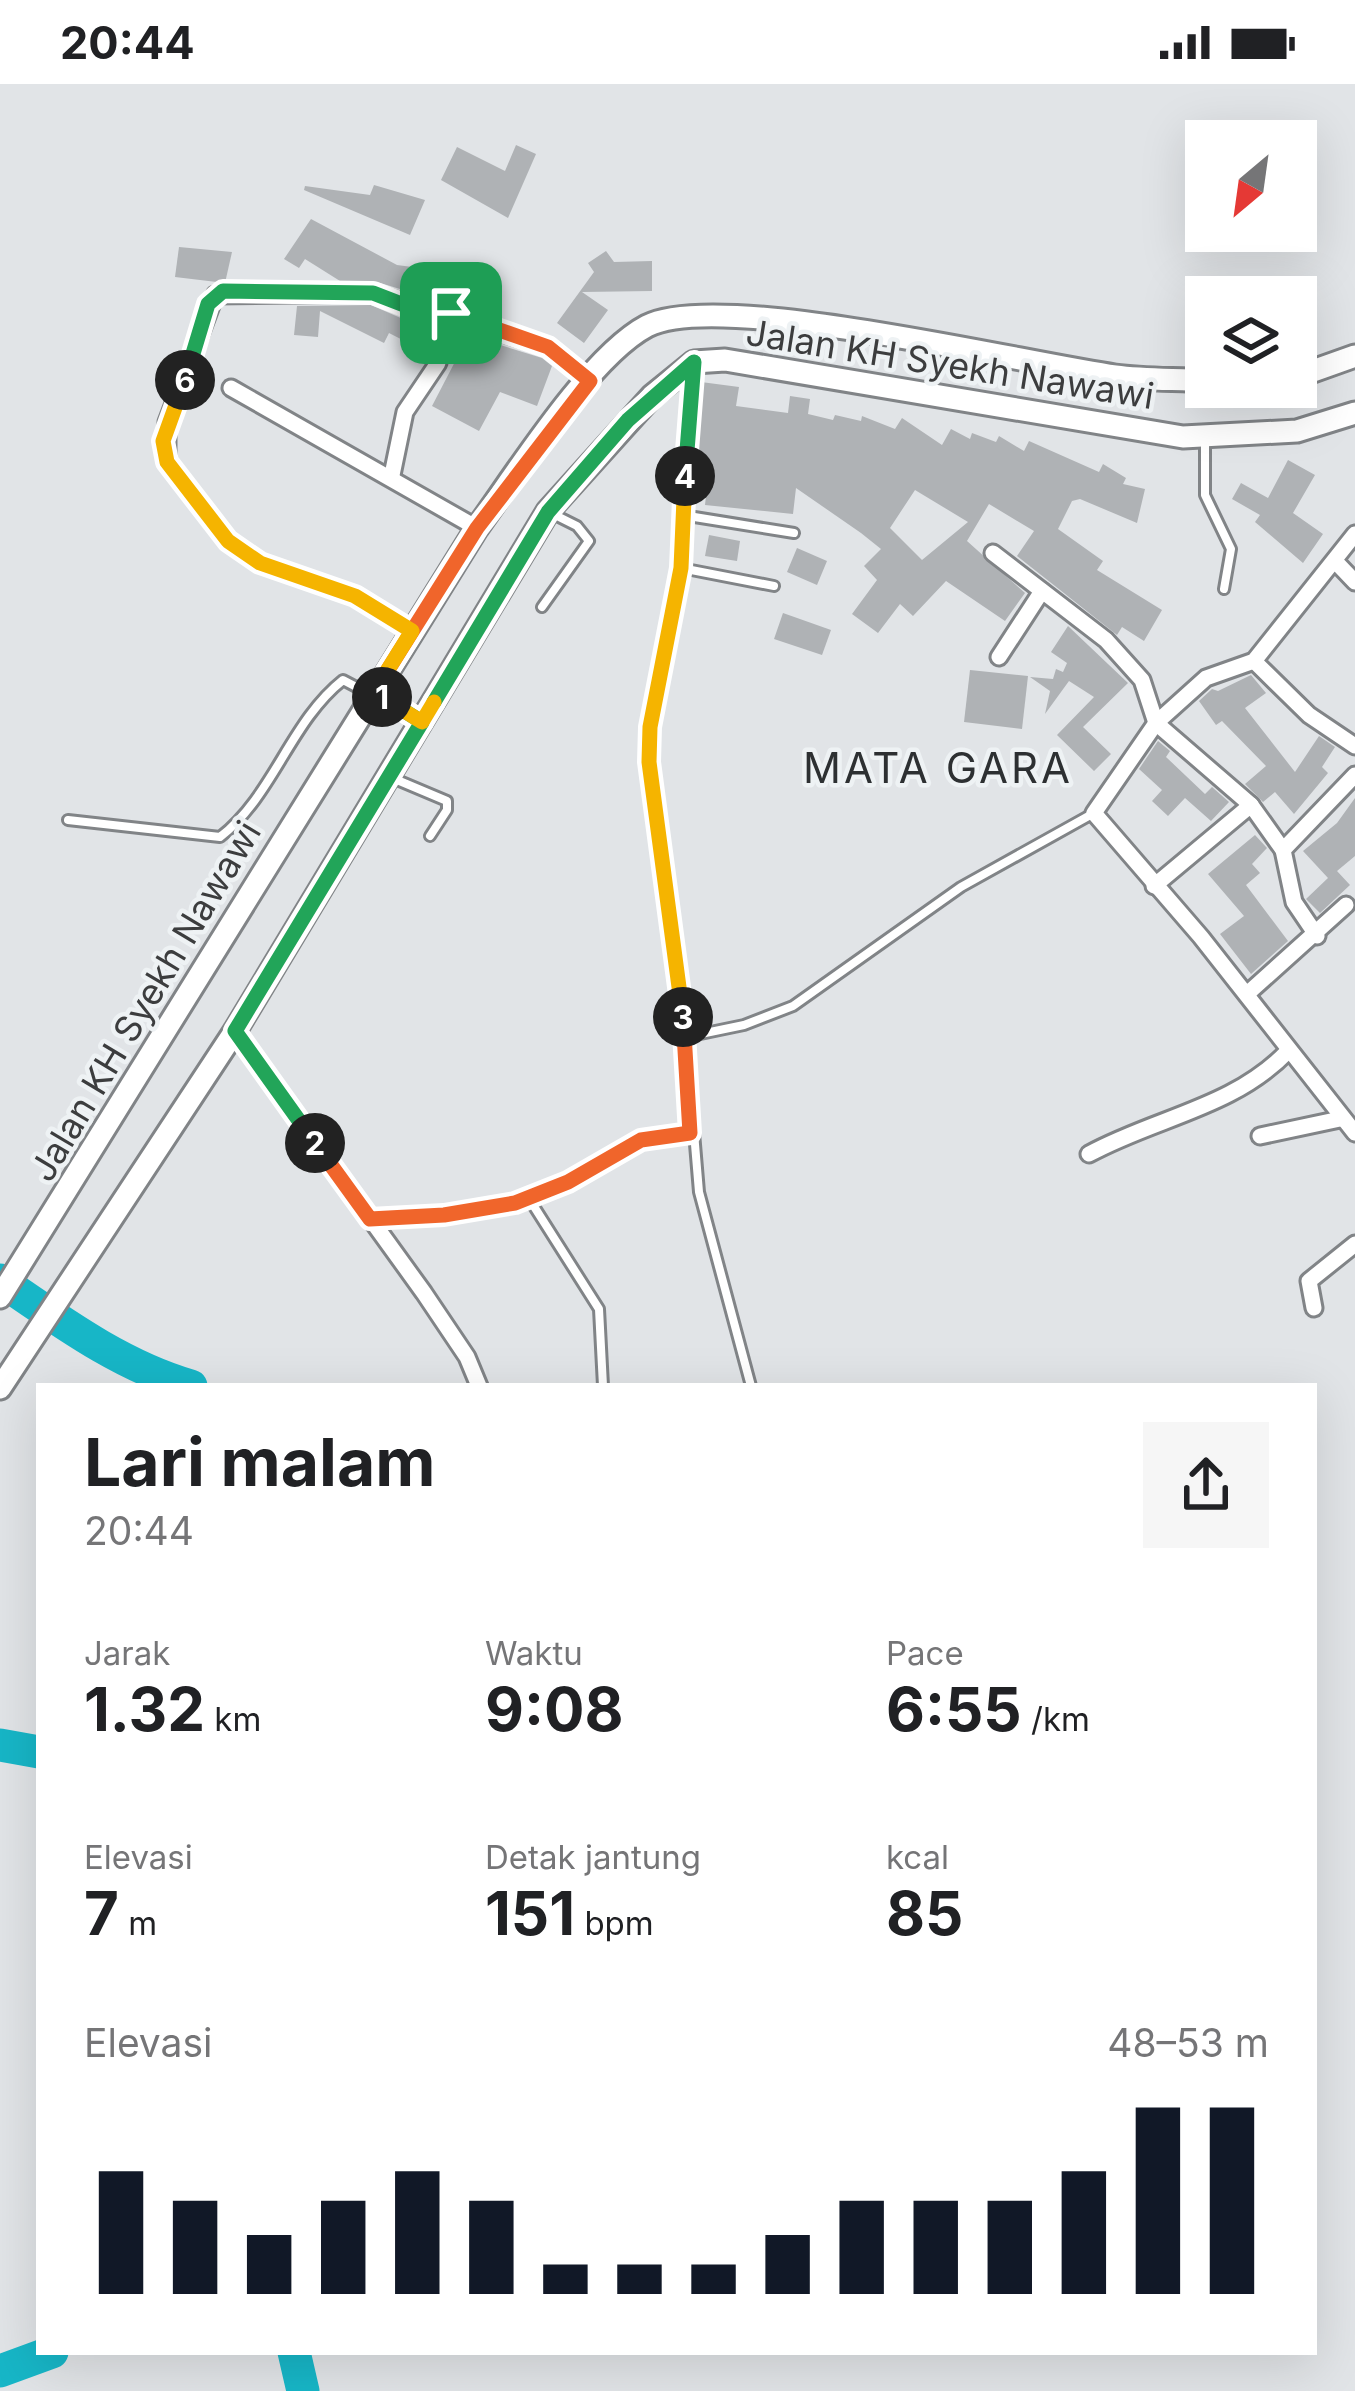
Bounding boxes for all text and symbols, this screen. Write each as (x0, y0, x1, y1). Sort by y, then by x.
text: 20:44 (60, 15, 195, 70)
north arrow (1185, 120, 1317, 252)
map controls (1185, 120, 1317, 408)
pin (400, 262, 502, 364)
button: layers (1185, 276, 1317, 408)
icon: arrive (418, 280, 484, 346)
street label: Jalan KH Syekh Nawawi (743, 310, 1157, 418)
pin: 6 (155, 350, 215, 410)
text: 6 (174, 360, 196, 400)
pin: 4 (655, 446, 715, 506)
text: 4 (674, 456, 696, 496)
pin: 1 (352, 667, 412, 727)
text: 1 (375, 677, 389, 717)
district label: MATA GARA (803, 742, 1073, 793)
street label: Jalan KH Syekh Nawawi (20, 813, 270, 1189)
pin: 3 (653, 987, 713, 1047)
text: 3 (672, 997, 694, 1037)
pin: 2 (285, 1113, 345, 1173)
text: 2 (305, 1123, 325, 1163)
text: Lari malam (84, 1422, 436, 1502)
button: share (1143, 1422, 1269, 1548)
text: 20:44 (84, 1507, 194, 1554)
text: Jarak (84, 1633, 170, 1673)
text: Waktu (485, 1633, 583, 1673)
text: Pace (886, 1633, 964, 1673)
text: 1.32 (84, 1673, 205, 1745)
text: 9:08 (485, 1673, 624, 1745)
text: 6:55 (886, 1673, 1022, 1745)
text: km (205, 1699, 261, 1739)
text: /km (1022, 1699, 1090, 1739)
text: Elevasi (84, 1837, 193, 1877)
text: Detak jantung (485, 1837, 701, 1877)
text: kcal (886, 1837, 949, 1877)
text: 7 (84, 1877, 119, 1949)
text: 151 (485, 1877, 575, 1949)
text: 85 (886, 1877, 963, 1949)
text: m (119, 1903, 157, 1943)
text: bpm (575, 1903, 654, 1943)
text: Elevasi (84, 2019, 213, 2066)
text: 48–53 m (1107, 2019, 1269, 2066)

